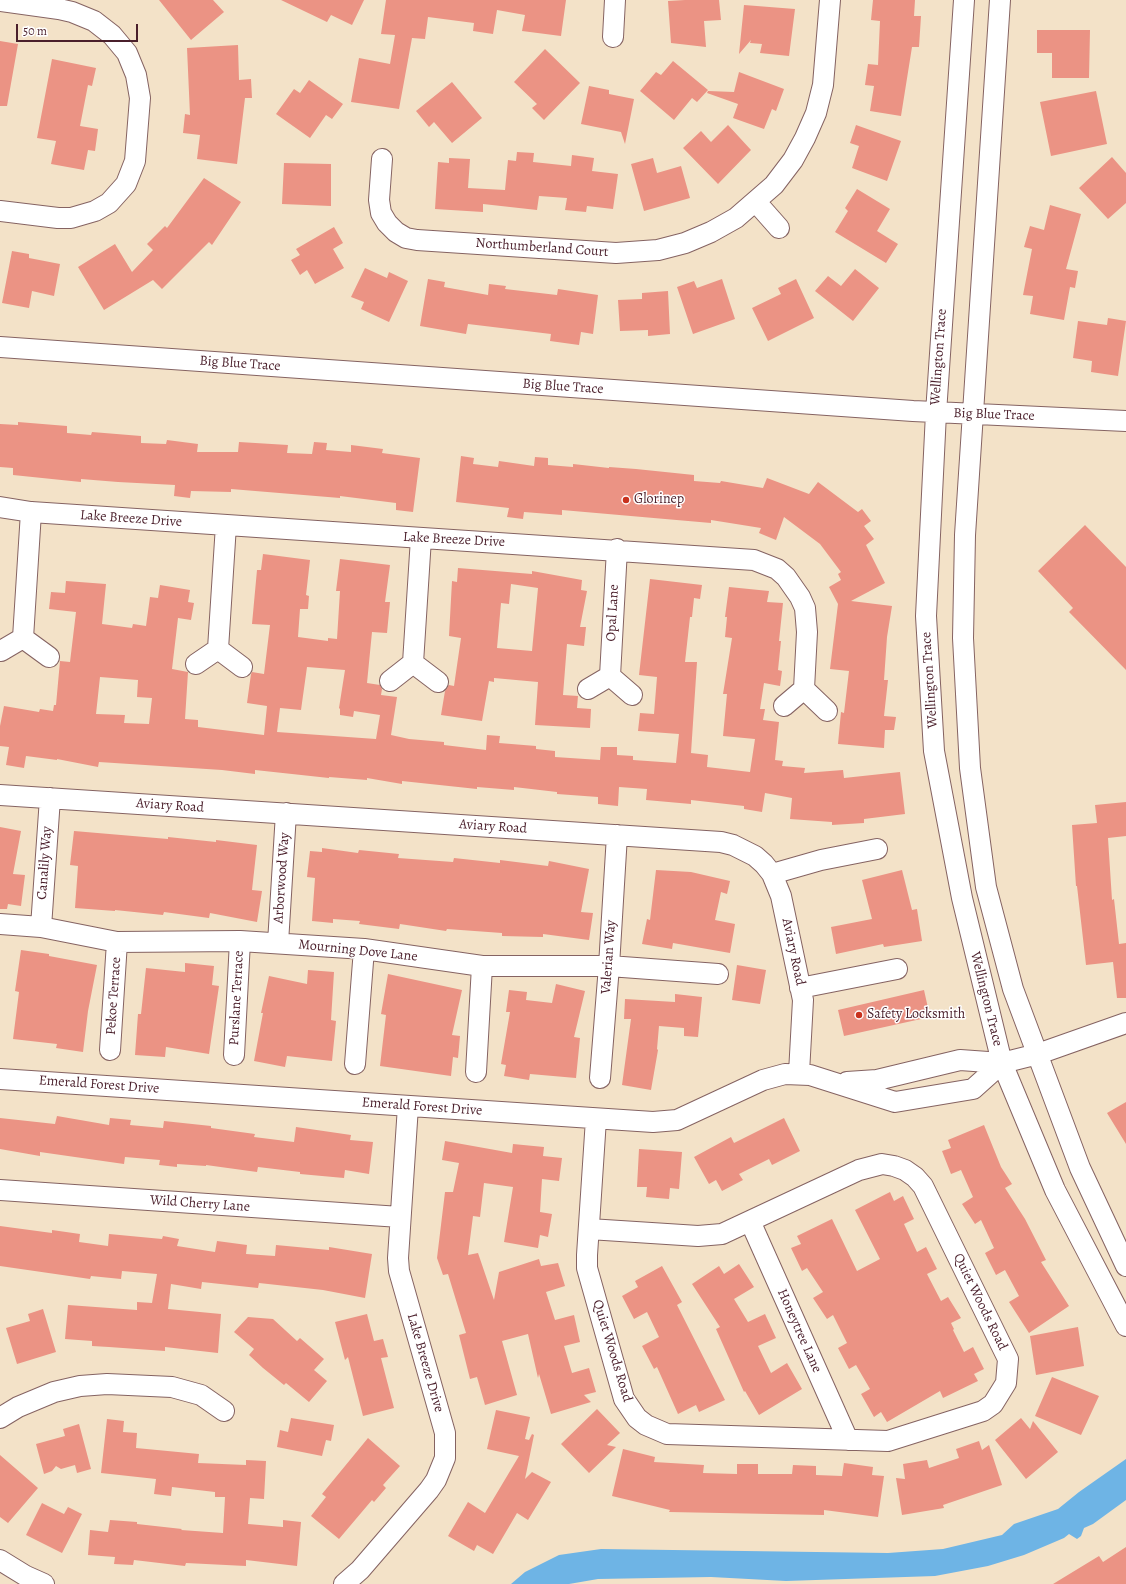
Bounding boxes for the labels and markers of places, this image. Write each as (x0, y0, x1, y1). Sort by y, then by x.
place label: Glorinep (634, 492, 684, 508)
marker: Glorinep (621, 495, 631, 505)
place label: Safety Locksmith (867, 1007, 965, 1023)
marker: Safety Locksmith (854, 1010, 864, 1020)

